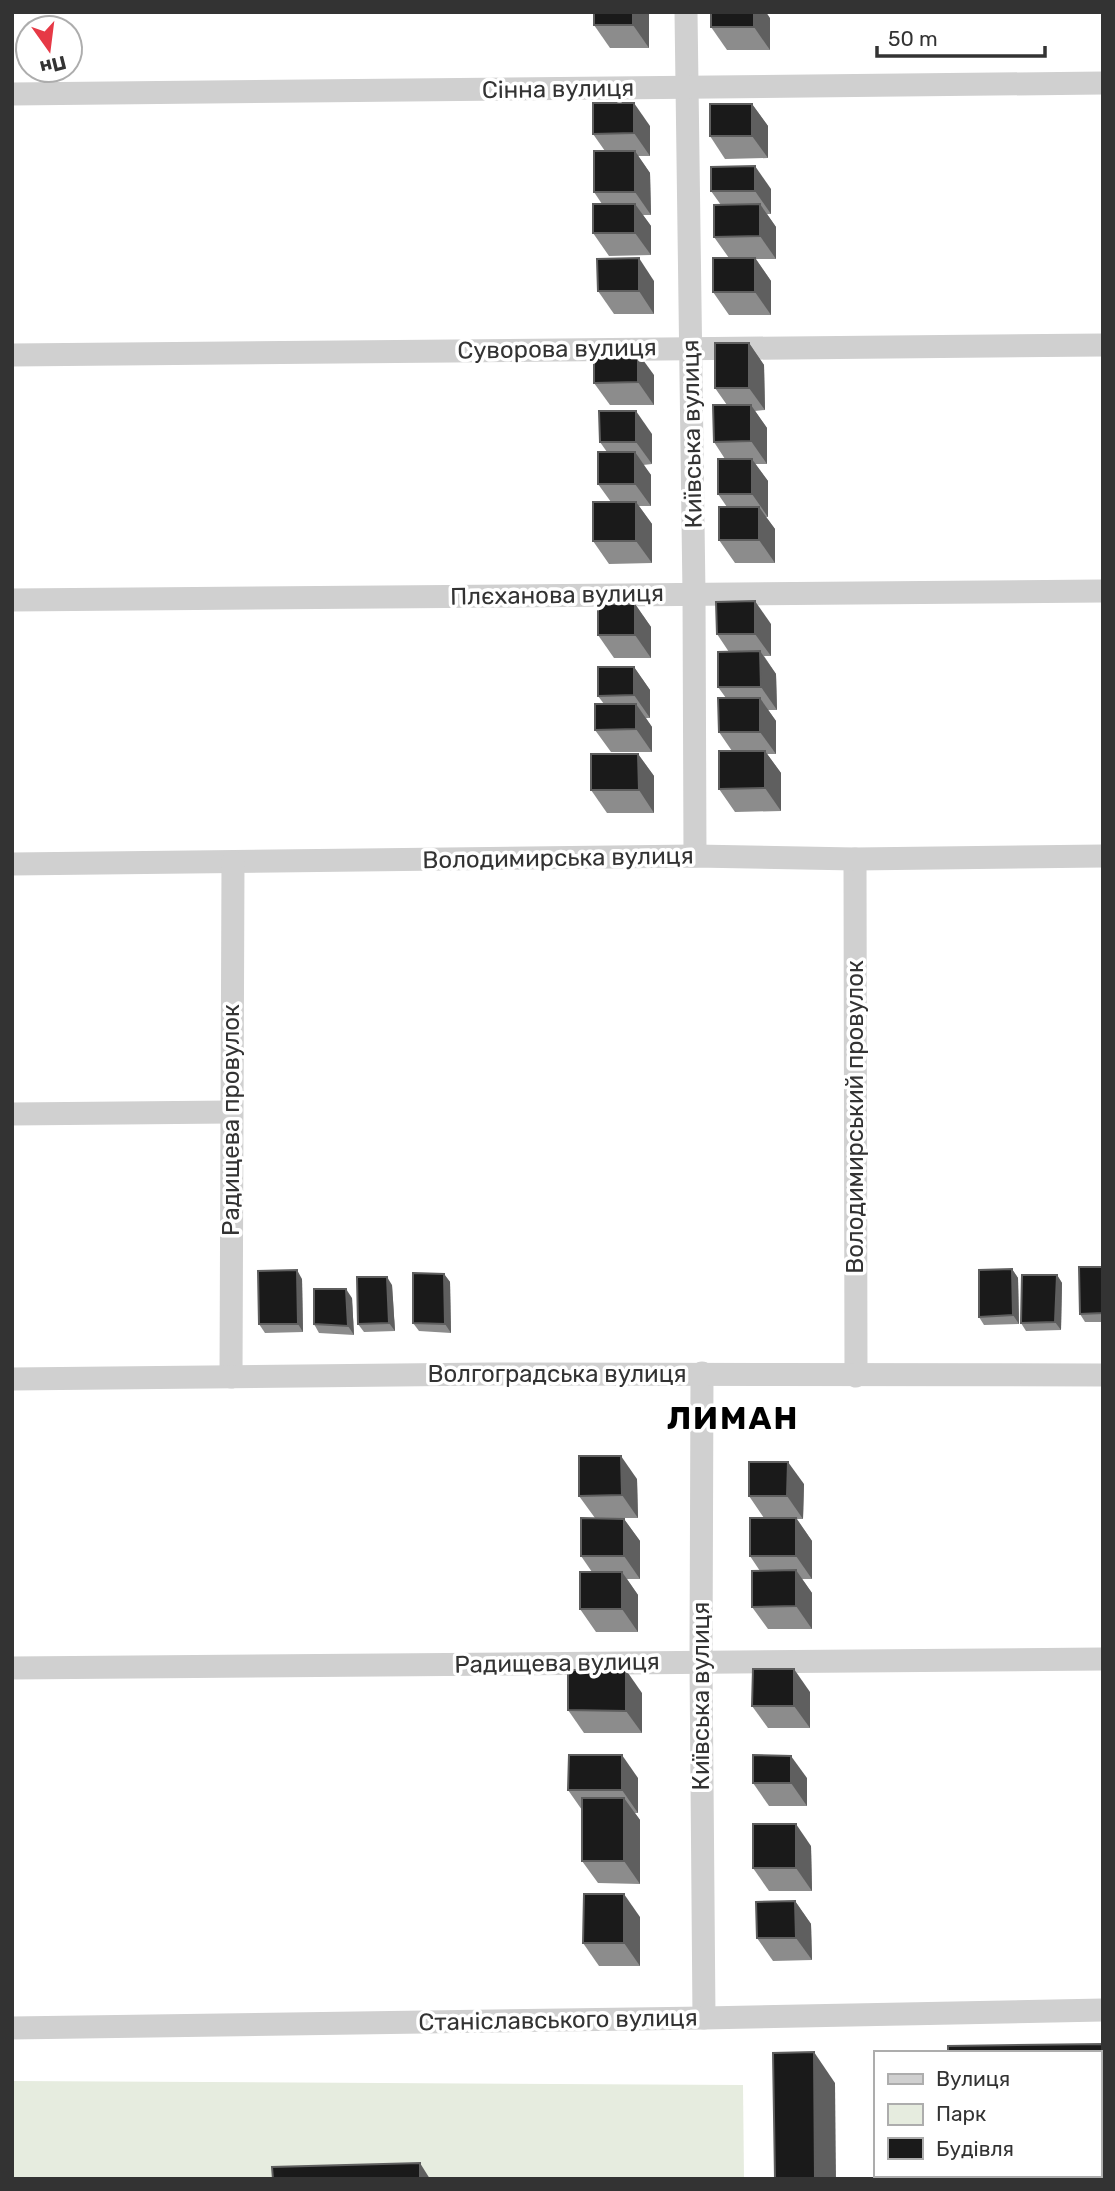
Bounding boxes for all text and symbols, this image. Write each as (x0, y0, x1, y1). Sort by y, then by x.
north arrow (14, 14, 84, 84)
scale bar (877, 14, 1045, 58)
text: 50 m (888, 26, 938, 51)
text: Пн (37, 51, 69, 79)
street label: Сінна вулиця (482, 74, 634, 104)
street label: Суворова вулиця (457, 333, 657, 365)
street label: Київська вулиця (676, 339, 708, 529)
street label: Плєханова вулиця (450, 579, 664, 611)
street label: Володимирська вулиця (422, 842, 694, 874)
street label: Володимирський провулок (841, 960, 869, 1274)
street label: Радищева провулок (217, 1004, 245, 1236)
street label: Волгоградська вулиця (427, 1360, 687, 1388)
district label: ЛИМАН (667, 1399, 799, 1437)
street label: Київська вулиця (687, 1602, 715, 1790)
street label: Радищева вулиця (454, 1647, 660, 1679)
street label: Станіславського вулиця (418, 2004, 698, 2036)
legend (874, 2051, 1101, 2177)
text: Вулиця (936, 2066, 1010, 2091)
text: Парк (936, 2101, 986, 2126)
text: Будівля (936, 2136, 1014, 2161)

